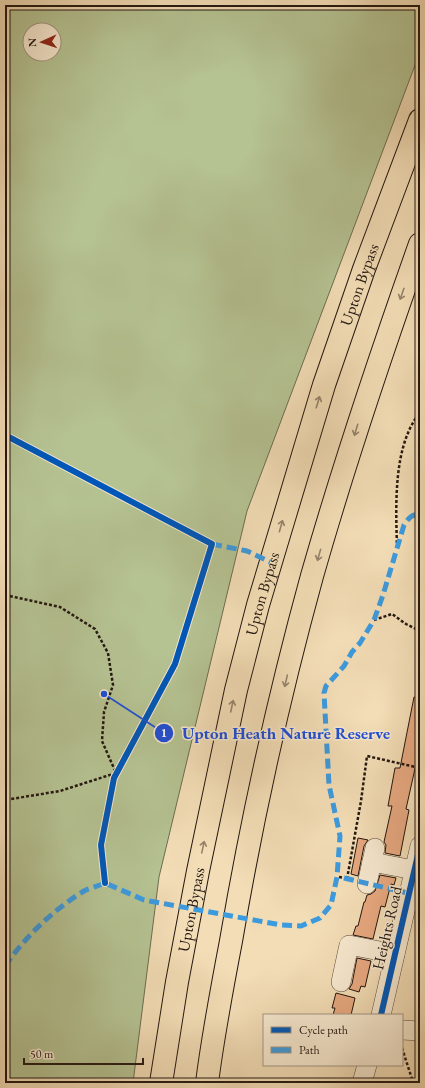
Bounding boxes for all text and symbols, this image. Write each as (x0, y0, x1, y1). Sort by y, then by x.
north arrow (22, 22, 62, 62)
text: N (25, 38, 39, 47)
street label: Upton Bypass (335, 240, 383, 328)
one-way arrow (398, 288, 406, 300)
one-way arrow (315, 396, 323, 408)
one-way arrow (352, 424, 359, 437)
one-way arrow (278, 520, 285, 533)
one-way arrow (315, 548, 322, 561)
street label: Upton Bypass (240, 549, 284, 638)
one-way arrow (281, 674, 289, 687)
one-way arrow (229, 700, 237, 713)
callout: Upton Heath Nature Reserve (154, 719, 398, 748)
text: Upton Heath Nature Reserve (182, 722, 390, 744)
text: 1 (161, 725, 167, 741)
one-way arrow (199, 841, 207, 854)
street label: Upton Bypass (172, 865, 209, 954)
street label: Heights Road (367, 883, 407, 972)
legend (263, 1014, 403, 1066)
text: Cycle path (299, 1022, 348, 1038)
scale bar (24, 1040, 143, 1066)
text: Path (299, 1042, 320, 1058)
text: 50 m (30, 1046, 54, 1062)

